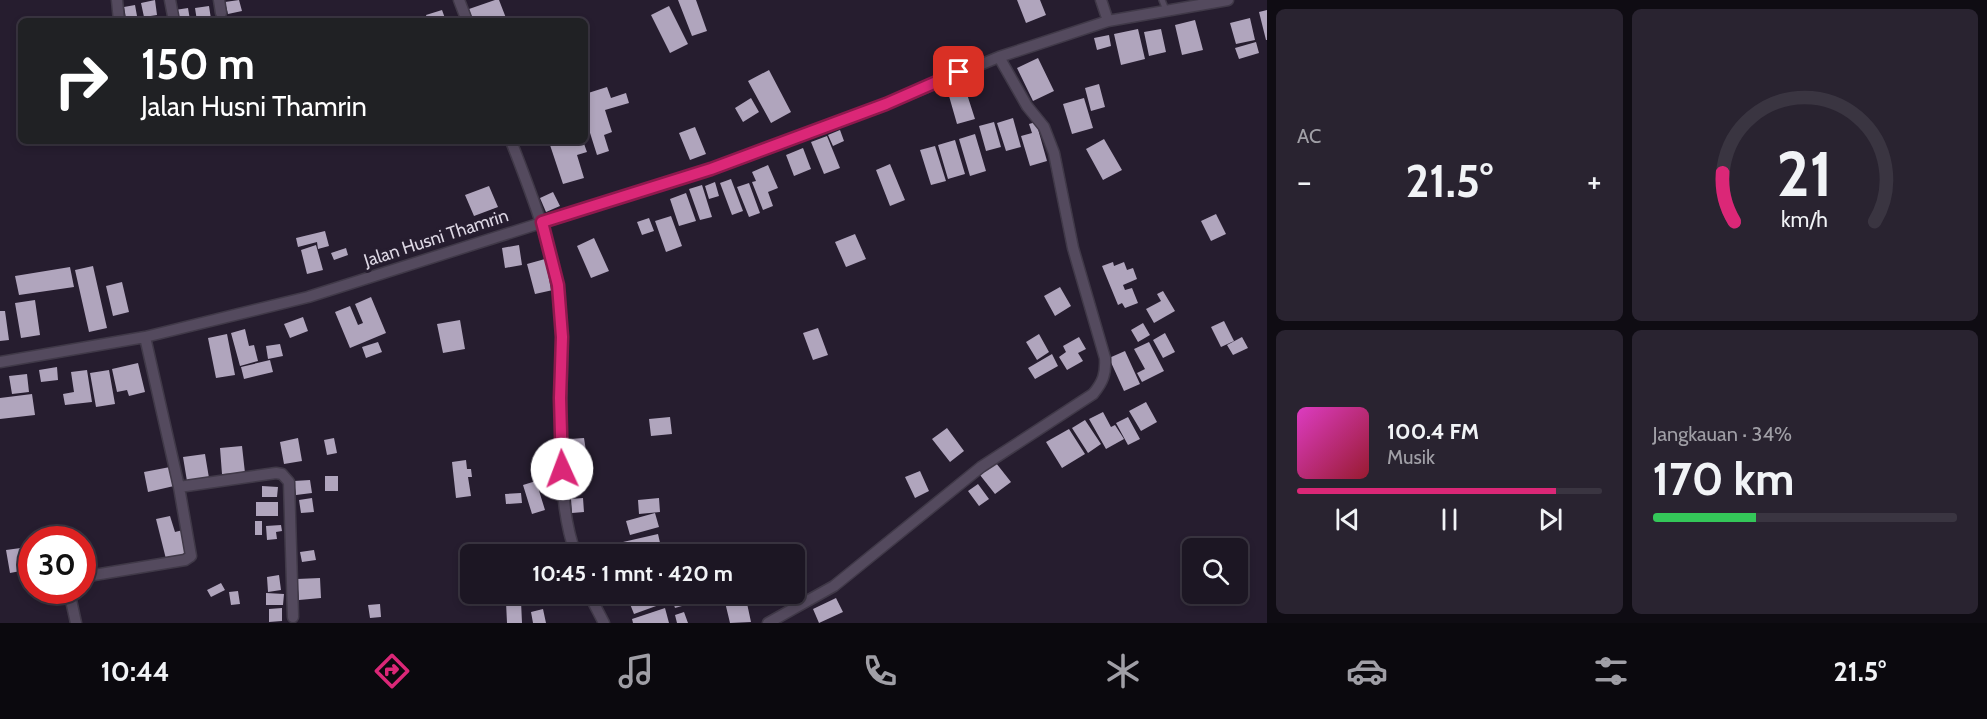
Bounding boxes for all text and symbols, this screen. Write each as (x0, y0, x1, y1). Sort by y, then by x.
text: 150 m (141, 38, 255, 90)
icon: right (42, 42, 120, 120)
pin (933, 46, 984, 97)
icon: arrive (942, 55, 975, 88)
text: Jalan Husni Thamrin (141, 90, 367, 123)
text: AC (1297, 124, 1321, 148)
text: 21 (1777, 136, 1833, 212)
text: 21.5° (1405, 154, 1493, 208)
text: − (1297, 161, 1312, 201)
text: + (1587, 161, 1601, 201)
street label: Jalan Husni Thamrin (360, 204, 511, 272)
text: km/h (1781, 206, 1828, 232)
text: 100.4 FM (1387, 418, 1479, 445)
text: Jangkauan · 34% (1653, 422, 1792, 446)
position arrow (530, 437, 594, 501)
text: Musik (1387, 445, 1435, 469)
text: 170 km (1653, 452, 1794, 506)
icon: previous (1331, 503, 1364, 536)
icon: pause (1433, 503, 1466, 536)
icon: next (1534, 503, 1567, 536)
speed limit sign: 30 (18, 526, 96, 604)
map controls (1182, 538, 1248, 604)
button: search (1182, 538, 1248, 604)
text: 10:45 · 1 mnt · 420 m (532, 560, 733, 587)
icon: directions (371, 650, 413, 692)
icon: music (615, 650, 657, 692)
icon: phone (859, 650, 901, 692)
icon: climate (1102, 650, 1144, 692)
icon: car (1346, 650, 1388, 692)
icon: filters (1590, 650, 1632, 692)
text: 10:44 (101, 655, 169, 688)
text: 21.5° (1834, 655, 1886, 688)

